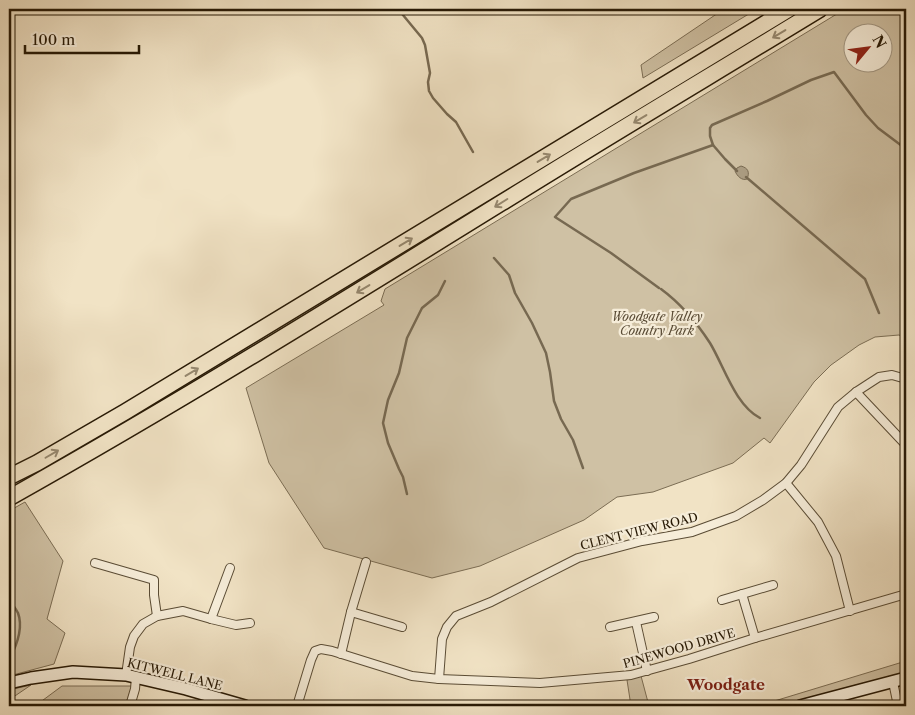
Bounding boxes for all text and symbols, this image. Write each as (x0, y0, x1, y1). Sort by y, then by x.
scale bar (25, 22, 139, 54)
north arrow (842, 22, 892, 72)
text: 100 m (32, 30, 75, 49)
one-way arrow (772, 30, 786, 40)
text: N (869, 32, 890, 51)
one-way arrow (633, 114, 647, 124)
one-way arrow (537, 152, 551, 162)
one-way arrow (494, 198, 508, 208)
one-way arrow (398, 237, 412, 247)
one-way arrow (356, 284, 370, 294)
park label: Woodgate Valley Country Park (612, 309, 702, 338)
one-way arrow (184, 366, 198, 376)
one-way arrow (44, 449, 58, 459)
street label: CLENT VIEW ROAD (579, 509, 700, 553)
street label: PINEWOOD DRIVE (621, 625, 737, 671)
street label: KITWELL LANE (126, 655, 224, 693)
district label: Woodgate (686, 675, 765, 694)

